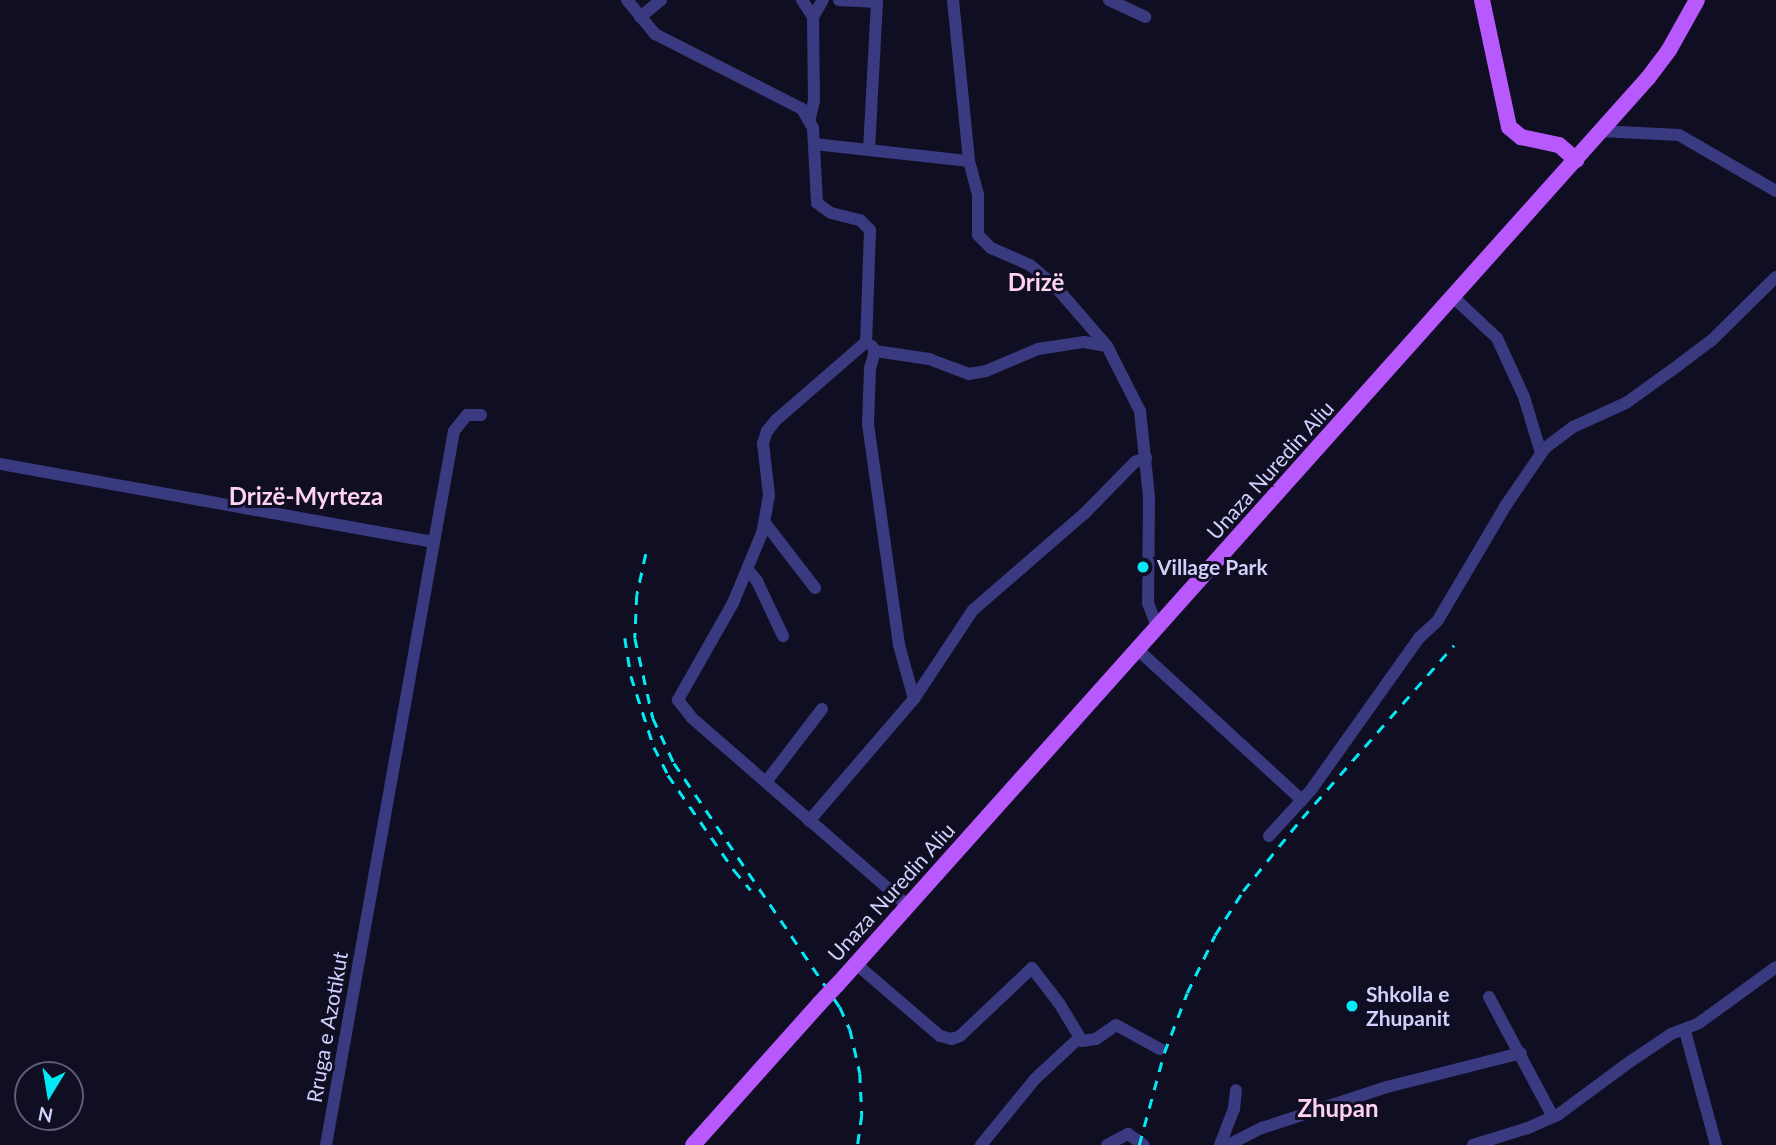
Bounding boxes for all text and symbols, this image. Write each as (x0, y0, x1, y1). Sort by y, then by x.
district label: Drizë (1008, 268, 1064, 296)
street label: Unaza Nuredin Aliu (1201, 395, 1339, 545)
district label: Drizë-Myrteza (229, 482, 383, 510)
place label: Village Park (1157, 554, 1268, 580)
marker: Village Park (1135, 559, 1151, 575)
street label: Unaza Nuredin Aliu (822, 817, 960, 967)
street label: Rruga e Azotikut (301, 949, 353, 1105)
place label: Shkolla e Zhupanit (1366, 981, 1450, 1031)
marker: Shkolla e Zhupanit (1344, 998, 1360, 1014)
north arrow (14, 1061, 84, 1131)
district label: Zhupan (1298, 1094, 1378, 1122)
text: N (36, 1102, 55, 1128)

